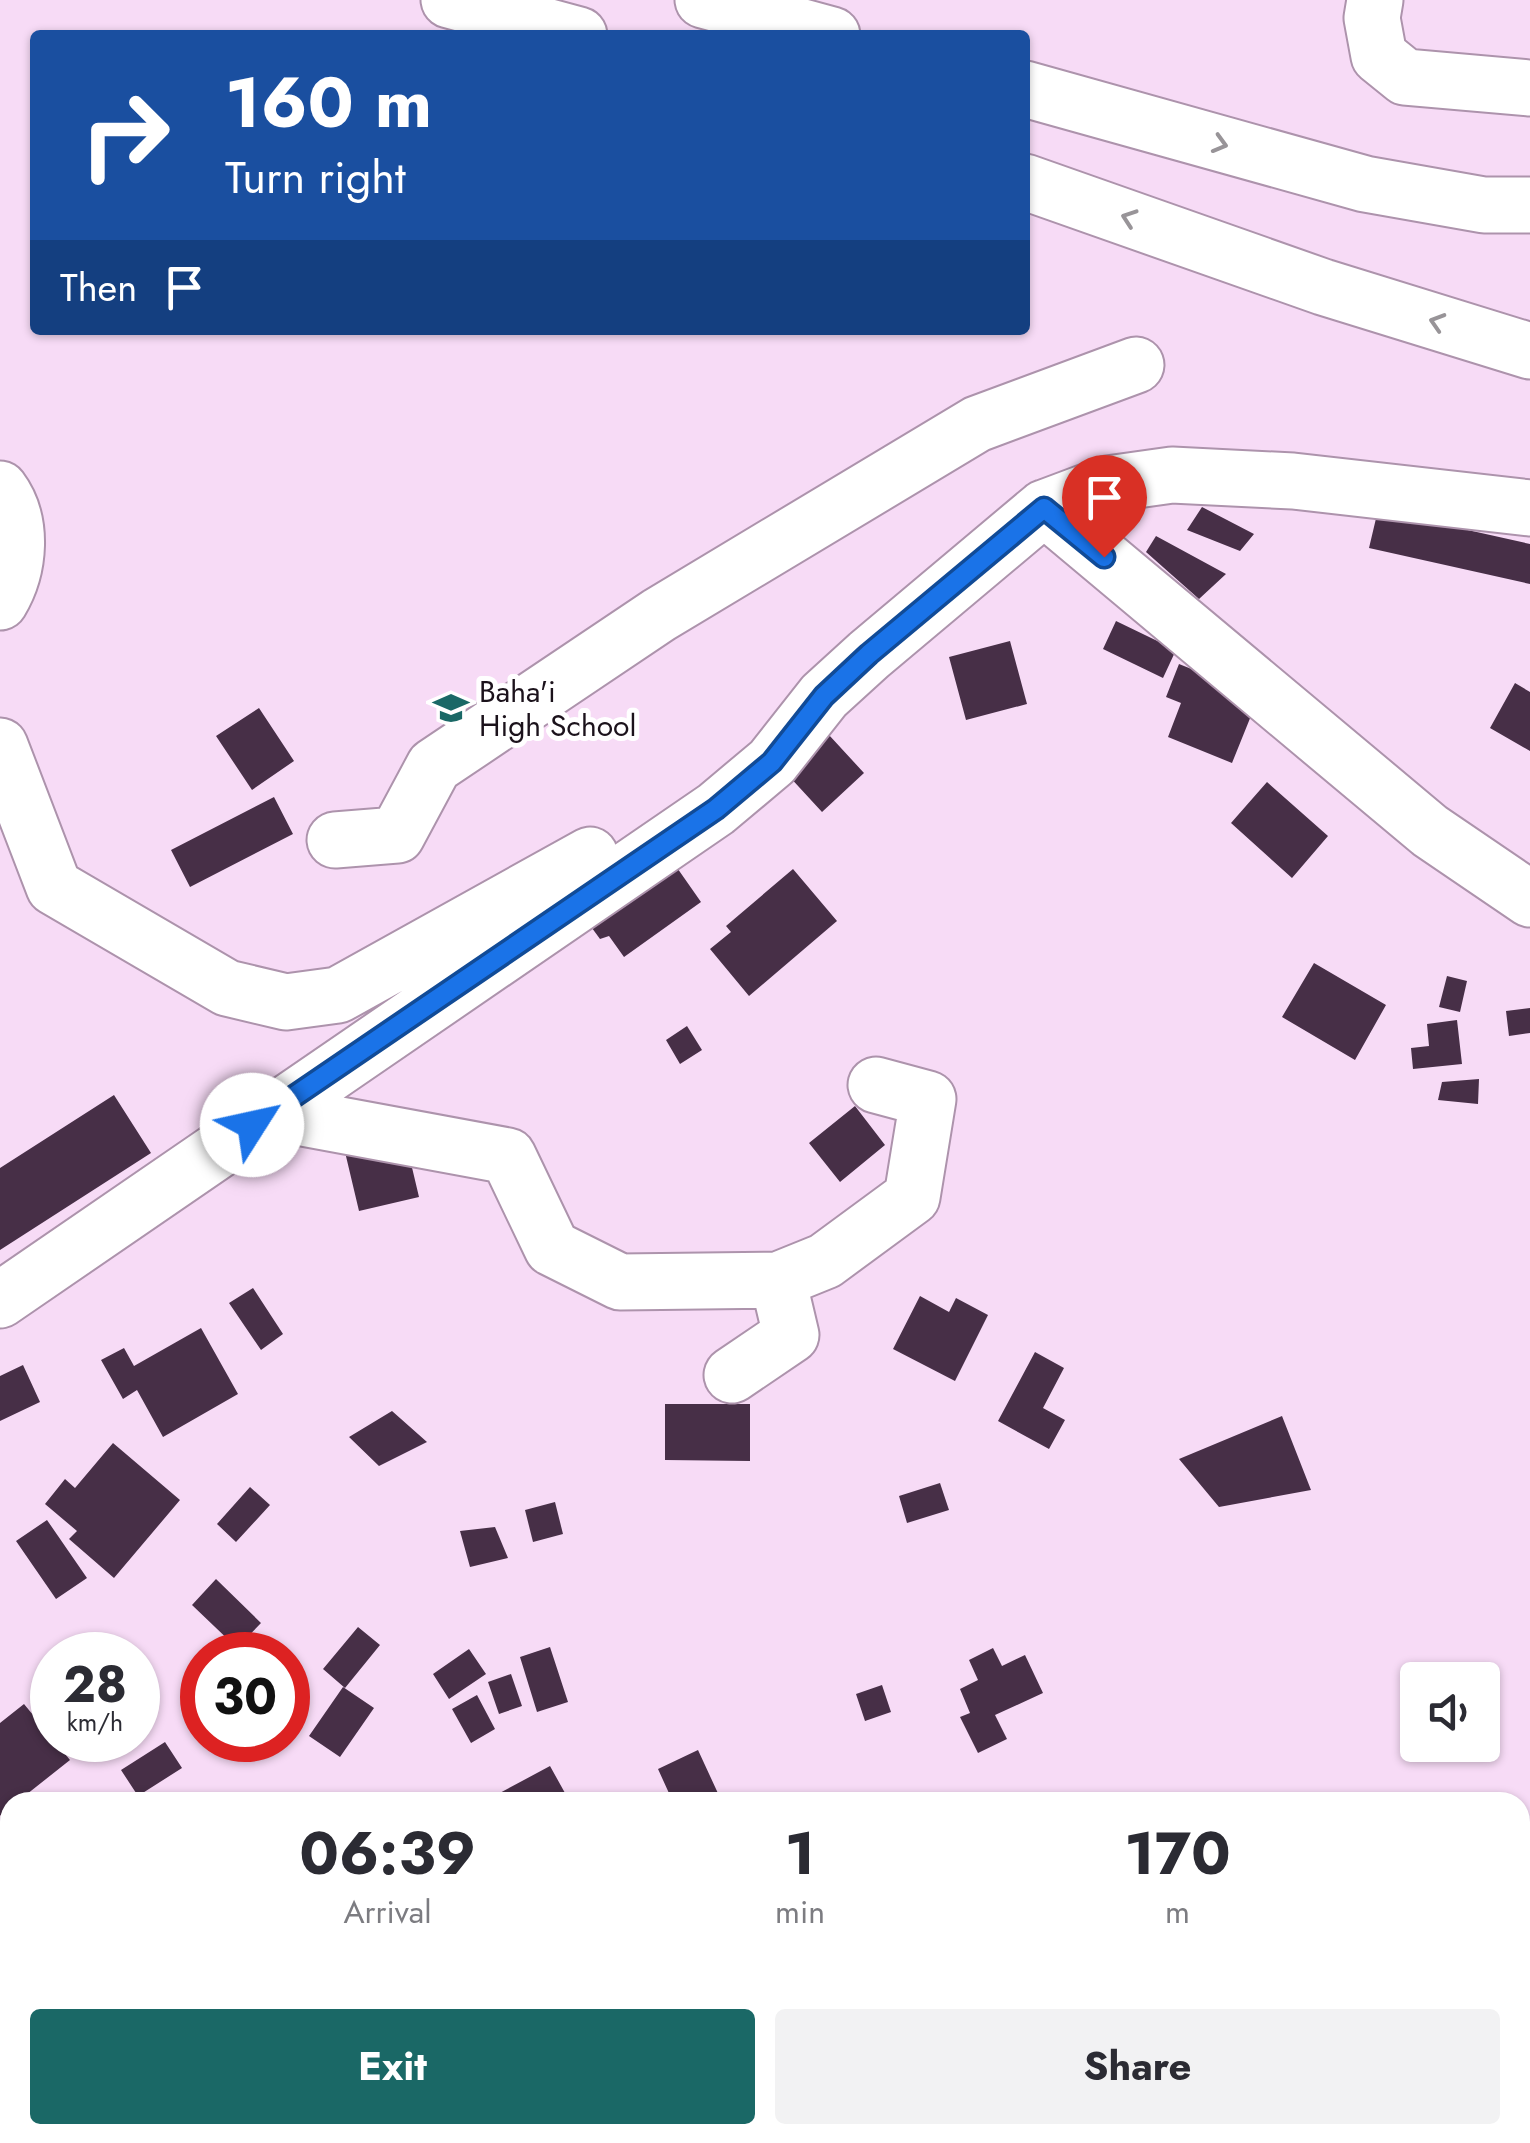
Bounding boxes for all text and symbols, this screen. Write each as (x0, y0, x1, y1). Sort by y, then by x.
text: 160 m (225, 52, 432, 153)
icon: right (60, 70, 190, 200)
one-way arrow (1211, 132, 1228, 153)
text: Turn right (225, 145, 406, 210)
one-way arrow (1121, 210, 1138, 230)
text: Then (60, 260, 137, 315)
icon: arrive (157, 260, 212, 315)
one-way arrow (1429, 313, 1446, 334)
pin (1062, 455, 1147, 558)
icon: arrive (1077, 470, 1132, 525)
place label: Baha'i High School (479, 670, 636, 747)
school or university icon: Baha'i High School (432, 689, 470, 727)
position arrow (200, 1073, 304, 1177)
speed limit sign: 30 (180, 1632, 310, 1762)
text: 28 (63, 1648, 127, 1721)
map controls (1400, 1662, 1500, 1762)
button: sound (1400, 1662, 1500, 1762)
text: km/h (67, 1704, 123, 1740)
text: 06:39 (299, 1810, 476, 1897)
text: 1 (785, 1810, 815, 1897)
text: 170 (1124, 1810, 1231, 1897)
text: Arrival (343, 1889, 432, 1935)
text: min (775, 1889, 825, 1935)
text: m (1165, 1889, 1190, 1935)
button: Exit (30, 2009, 755, 2124)
button: Share (775, 2009, 1500, 2124)

